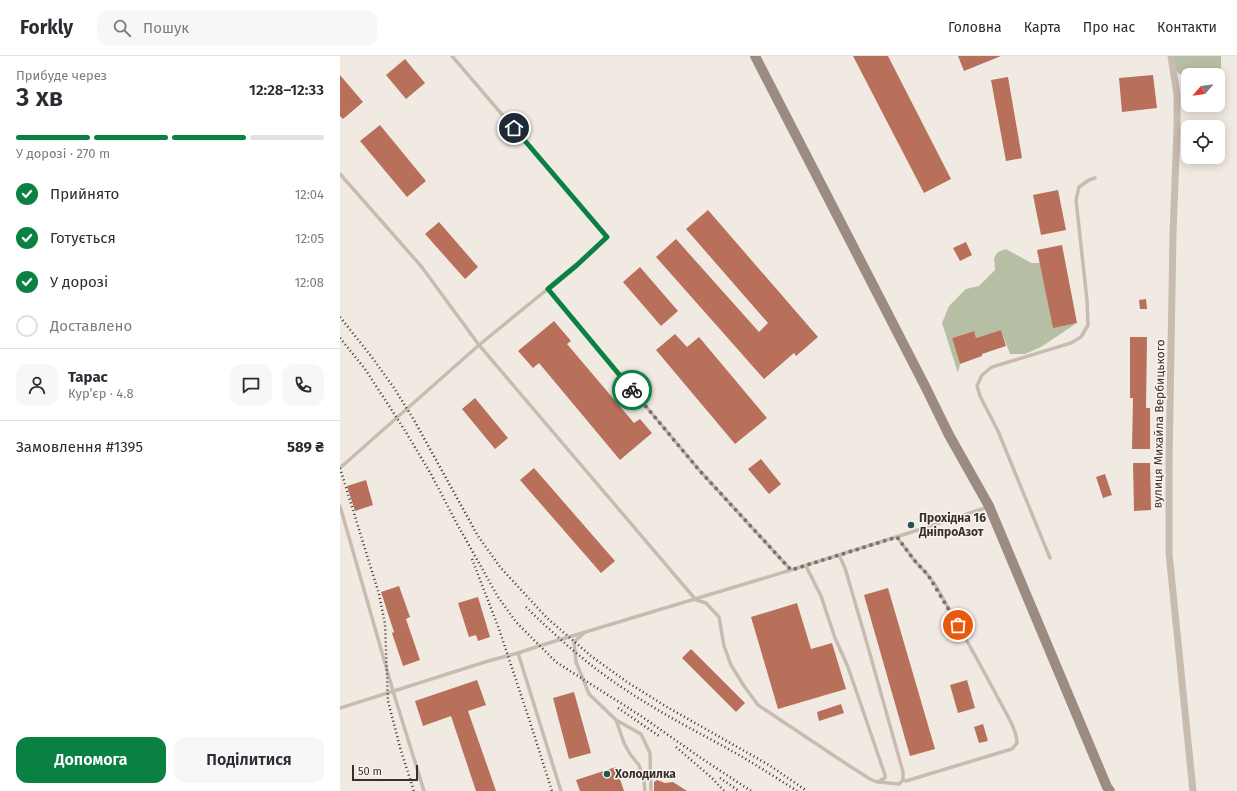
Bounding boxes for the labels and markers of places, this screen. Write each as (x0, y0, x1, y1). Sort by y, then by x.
pin (497, 111, 531, 145)
place label: Прохідна 16 ДніпроАзот (918, 511, 986, 539)
marker: Прохідна 16 ДніпроАзот (906, 520, 916, 530)
pin (941, 608, 975, 642)
place label: Холодилка (614, 767, 676, 781)
marker: Холодилка (602, 769, 612, 779)

